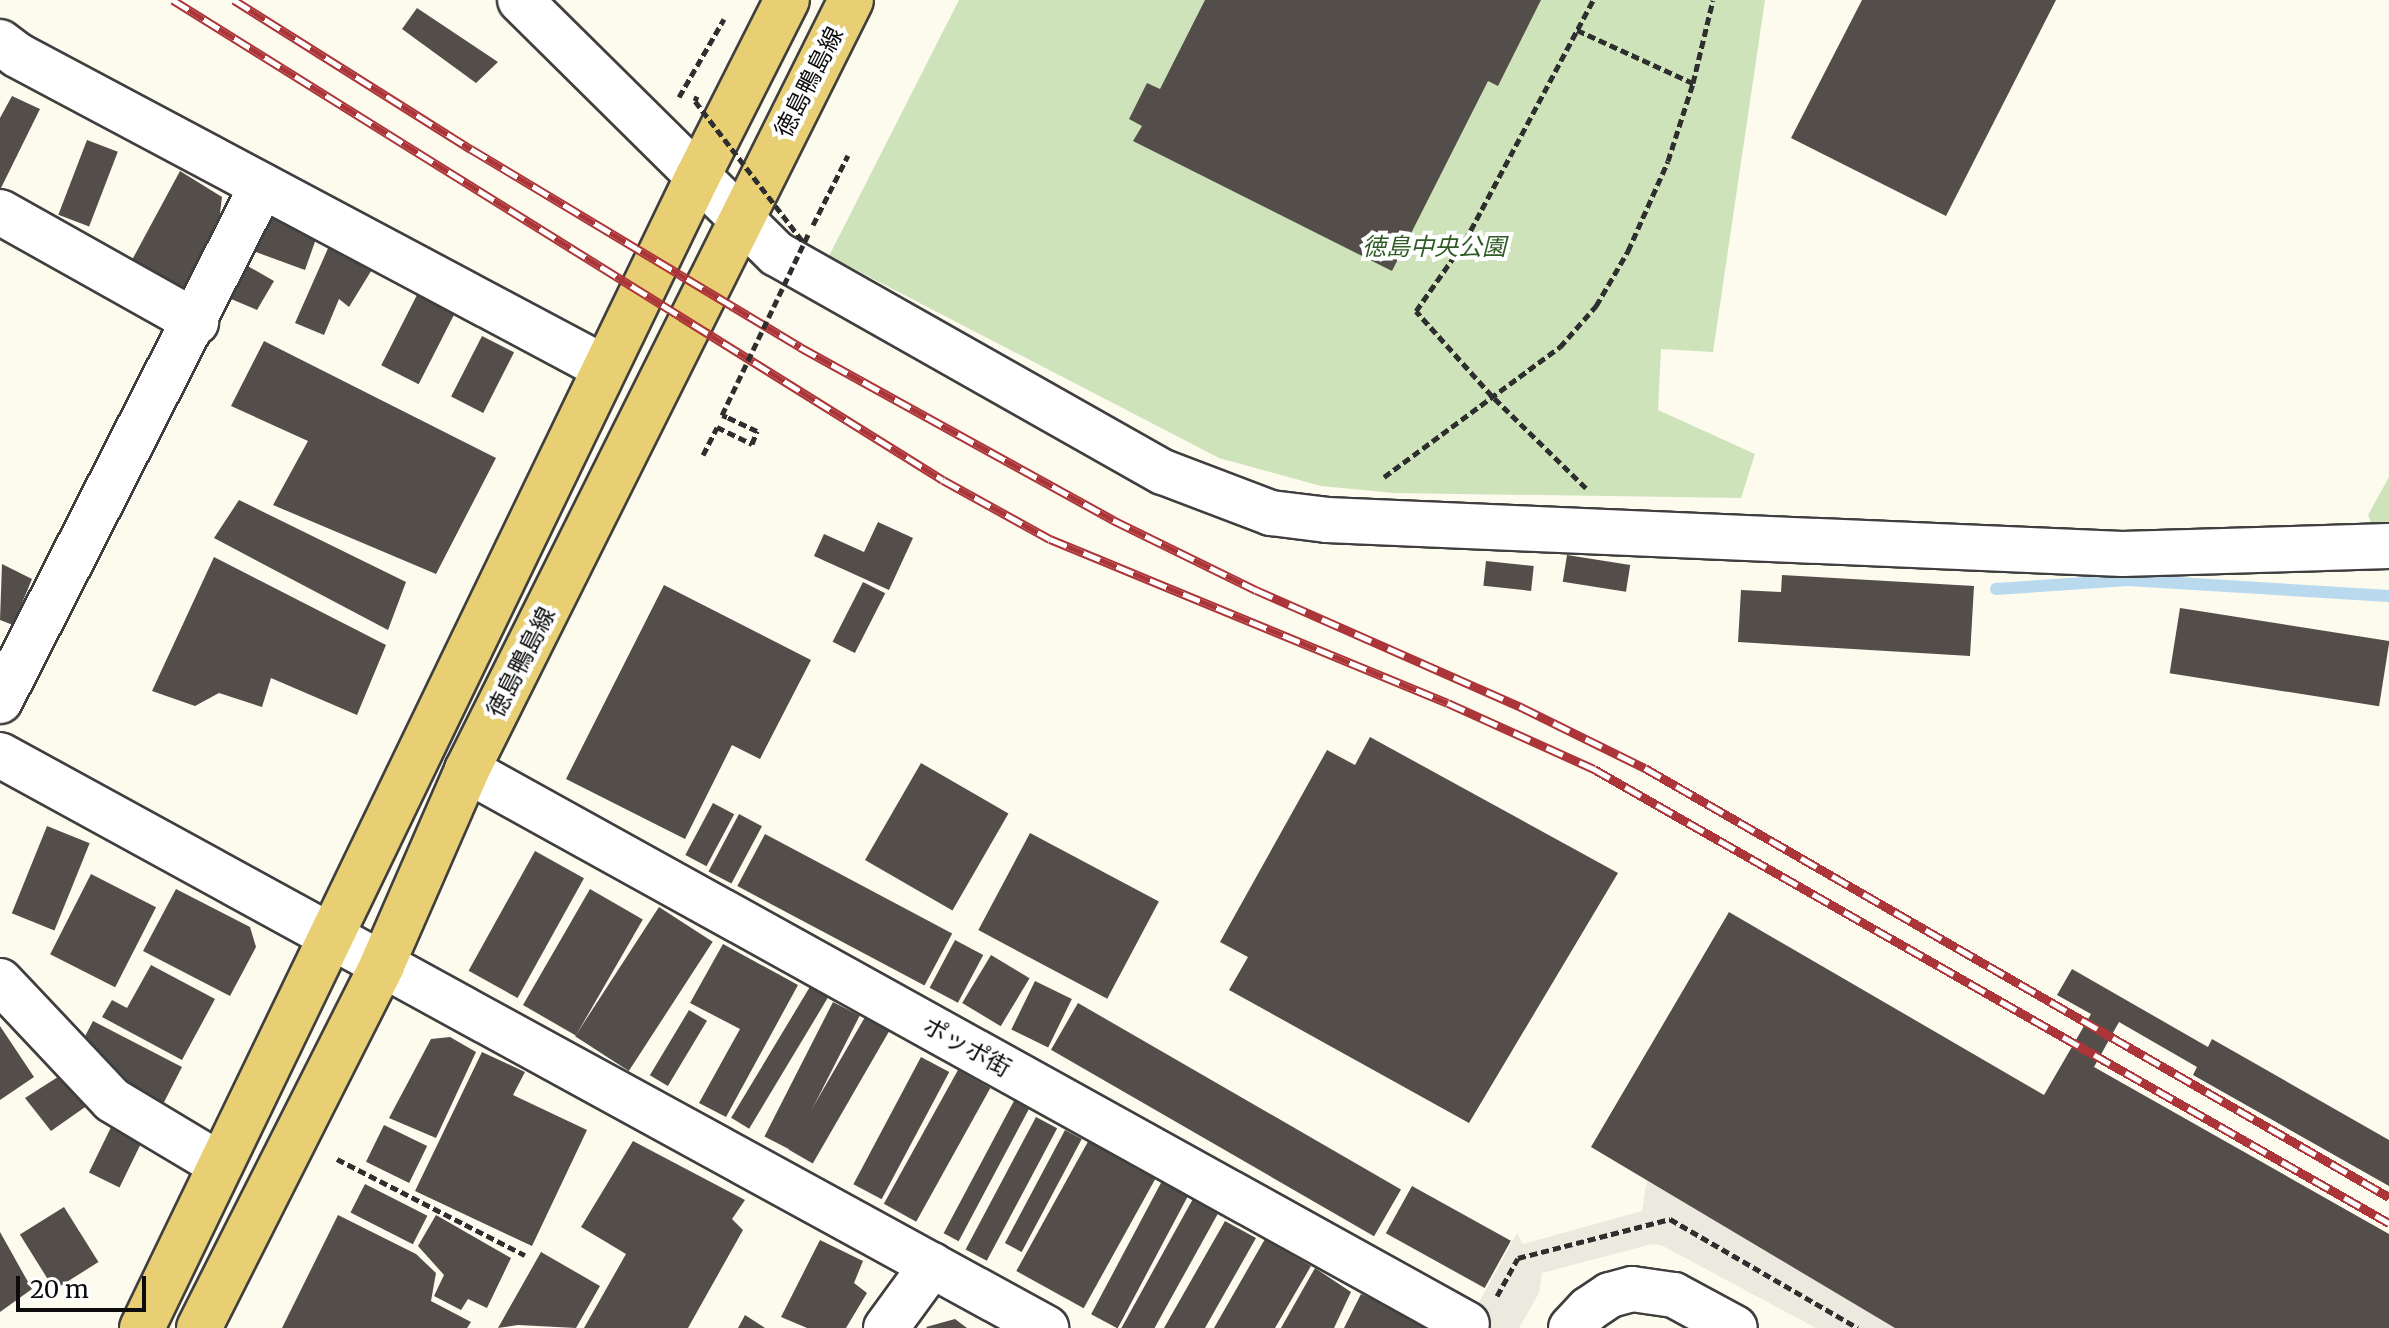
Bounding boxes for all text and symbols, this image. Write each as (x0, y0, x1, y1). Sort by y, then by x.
street label: 徳島鴨島線 (769, 22, 849, 142)
park label: 徳島中央公園 (1362, 233, 1506, 261)
street label: 徳島鴨島線 (481, 602, 561, 722)
street label: ポッポ街 (918, 1011, 1016, 1083)
scale bar (20, 1260, 150, 1310)
text: 20 m (30, 1274, 89, 1305)

